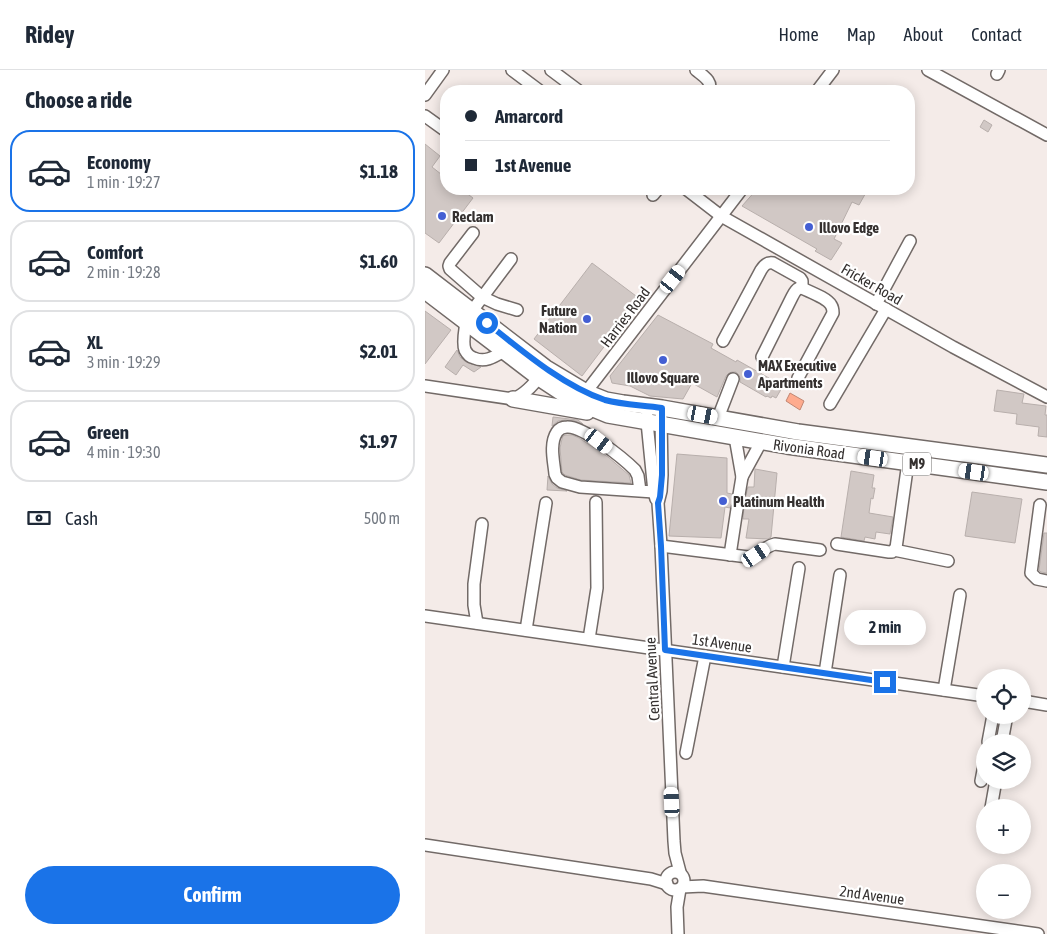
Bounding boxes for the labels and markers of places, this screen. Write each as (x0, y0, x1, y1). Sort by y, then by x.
place label: Reclam (452, 208, 494, 225)
marker: Reclam (436, 210, 448, 222)
place label: Illovo Edge (819, 219, 879, 236)
marker: Illovo Edge (803, 221, 815, 233)
place label: Future Nation (539, 302, 577, 336)
marker: Future Nation (581, 313, 593, 325)
marker: Illovo Square (657, 354, 669, 366)
place label: MAX Executive Apartments (757, 357, 837, 391)
marker: MAX Executive Apartments (742, 368, 754, 380)
place label: Illovo Square (627, 369, 699, 386)
place label: Platinum Health (733, 493, 825, 510)
marker: Platinum Health (717, 495, 729, 507)

